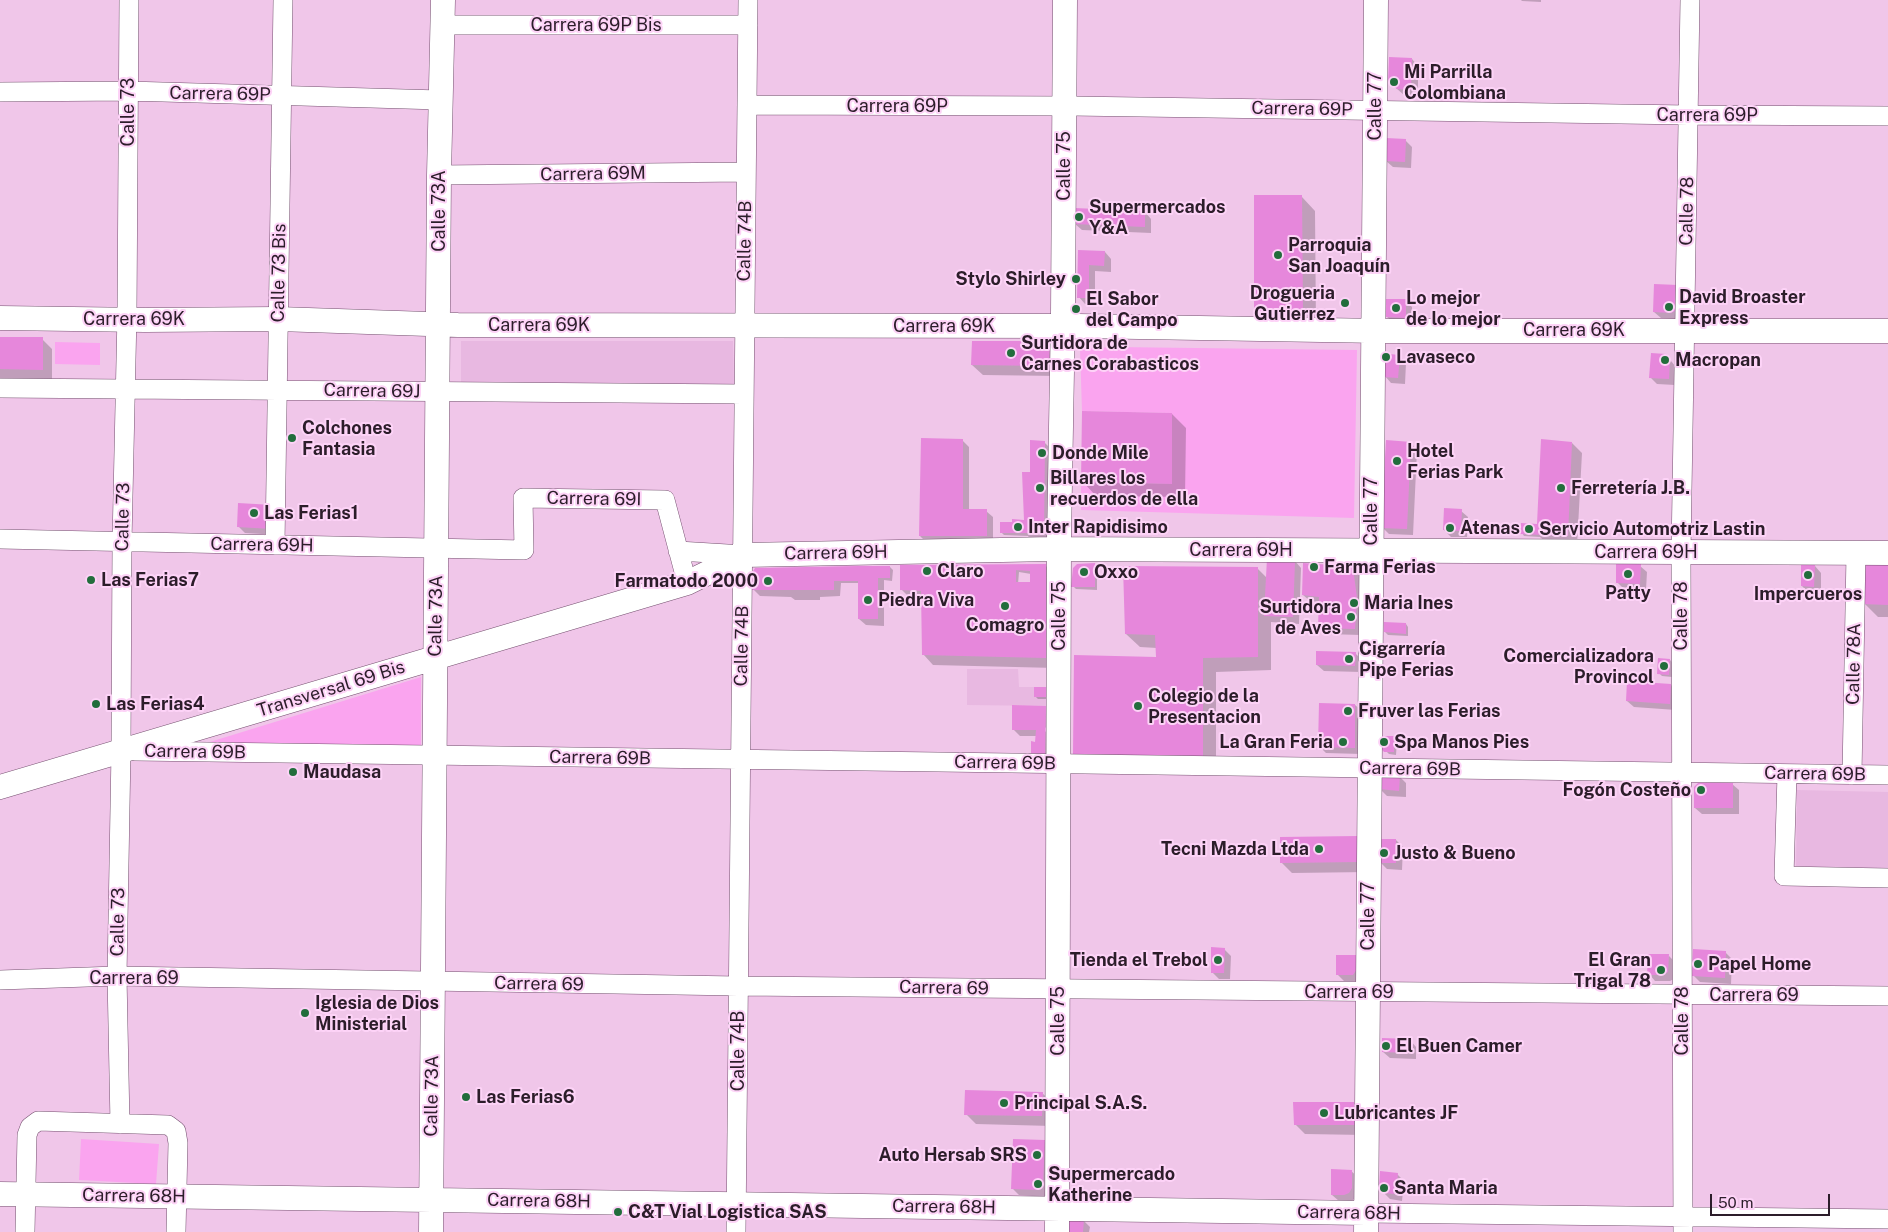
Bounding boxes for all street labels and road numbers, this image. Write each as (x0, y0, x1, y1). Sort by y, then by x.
street label: Carrera 69P Bis (530, 14, 662, 36)
street label: Calle 77 (1364, 72, 1386, 140)
street label: Calle 73 (117, 78, 139, 146)
street label: Carrera 69P (169, 82, 271, 106)
street label: Carrera 69P (846, 95, 948, 117)
street label: Carrera 69P (1251, 97, 1353, 121)
street label: Carrera 69P (1656, 104, 1758, 126)
street label: Calle 75 (1053, 131, 1075, 201)
street label: Carrera 69M (540, 162, 646, 186)
street label: Calle 73A (428, 170, 450, 252)
street label: Calle 78 (1676, 176, 1698, 246)
street label: Calle 74B (733, 200, 757, 282)
street label: Calle 73 Bis (267, 223, 291, 323)
street label: Carrera 69K (83, 308, 185, 330)
street label: Carrera 69K (488, 314, 590, 336)
street label: Carrera 69K (893, 315, 995, 337)
street label: Carrera 69K (1523, 319, 1625, 341)
street label: Carrera 69J (323, 379, 421, 403)
street label: Calle 77 (1360, 477, 1382, 545)
street label: Calle 73 (112, 482, 134, 552)
street label: Carrera 69I (546, 487, 642, 511)
street label: Carrera 69H (210, 533, 314, 557)
street label: Carrera 69H (1189, 539, 1293, 561)
street label: Carrera 69H (784, 541, 888, 565)
street label: Carrera 69H (1594, 541, 1698, 563)
street label: Calle 73A (424, 575, 448, 657)
street label: Calle 75 (1048, 581, 1070, 651)
street label: Calle 78 (1670, 581, 1692, 651)
street label: Calle 74B (730, 605, 754, 687)
street label: Calle 78A (1842, 623, 1866, 705)
street label: Transversal 69 Bis (254, 656, 408, 722)
street label: Carrera 69B (144, 740, 246, 764)
street label: Carrera 69B (549, 746, 651, 770)
street label: Carrera 69B (954, 751, 1056, 775)
street label: Carrera 69B (1359, 757, 1461, 781)
street label: Carrera 69B (1764, 762, 1866, 786)
street label: Calle 77 (1357, 882, 1379, 950)
street label: Calle 73 (107, 887, 129, 957)
street label: Carrera 69 (89, 967, 179, 989)
street label: Carrera 69 (494, 972, 584, 996)
street label: Carrera 69 (899, 976, 989, 1000)
street label: Carrera 69 (1304, 981, 1394, 1003)
street label: Carrera 69 (1709, 984, 1799, 1006)
street label: Calle 75 (1047, 986, 1069, 1056)
street label: Calle 78 (1671, 986, 1693, 1056)
street label: Calle 74B (727, 1011, 749, 1091)
street label: Calle 73A (420, 1055, 444, 1137)
street label: Carrera 68H (82, 1184, 186, 1208)
street label: Carrera 68H (487, 1189, 591, 1213)
street label: Carrera 68H (892, 1195, 996, 1219)
street label: Carrera 68H (1297, 1201, 1401, 1225)

